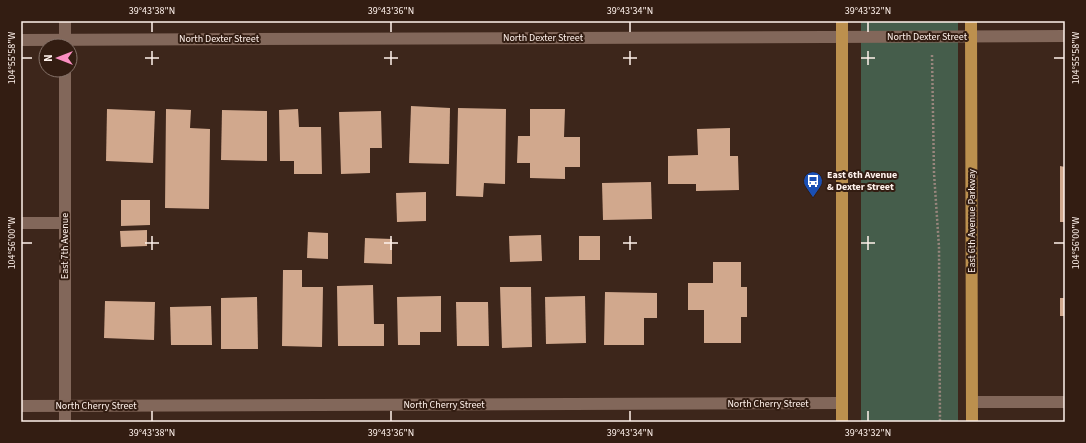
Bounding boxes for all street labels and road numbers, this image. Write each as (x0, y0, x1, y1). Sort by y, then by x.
street label: North Dexter Street (887, 30, 968, 44)
street label: North Dexter Street (503, 31, 584, 45)
street label: North Dexter Street (179, 32, 260, 46)
street label: East 6th Avenue Parkway (965, 169, 979, 273)
street label: East 7th Avenue (58, 213, 72, 279)
street label: North Cherry Street (727, 397, 809, 411)
street label: North Cherry Street (403, 398, 485, 412)
street label: North Cherry Street (55, 399, 137, 413)

